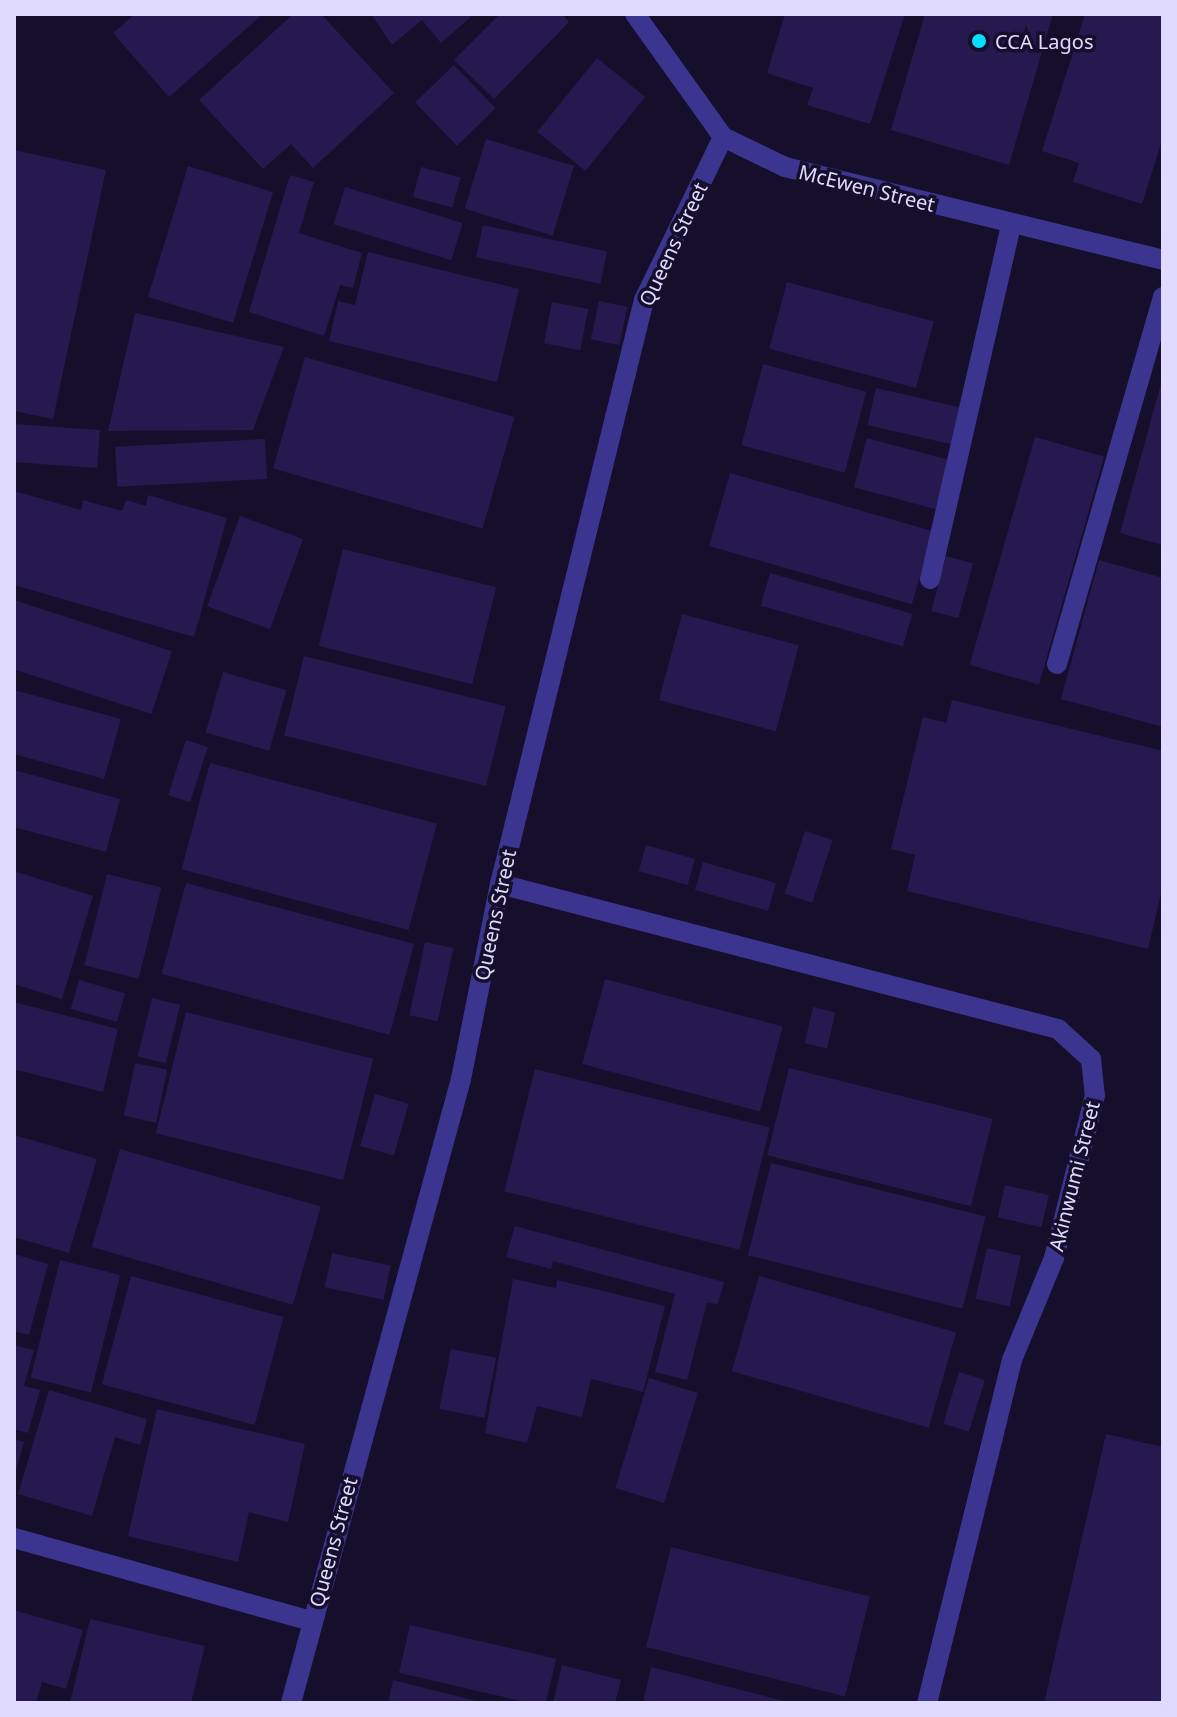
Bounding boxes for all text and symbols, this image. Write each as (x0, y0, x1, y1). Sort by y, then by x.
place label: CCA Lagos (995, 29, 1094, 53)
marker: CCA Lagos (970, 32, 988, 50)
street label: McEwen Street (797, 160, 937, 216)
street label: Queens Street (634, 178, 712, 310)
street label: Queens Street (469, 847, 521, 983)
street label: Akinwumi Street (1044, 1098, 1104, 1254)
street label: Queens Street (304, 1474, 362, 1610)

